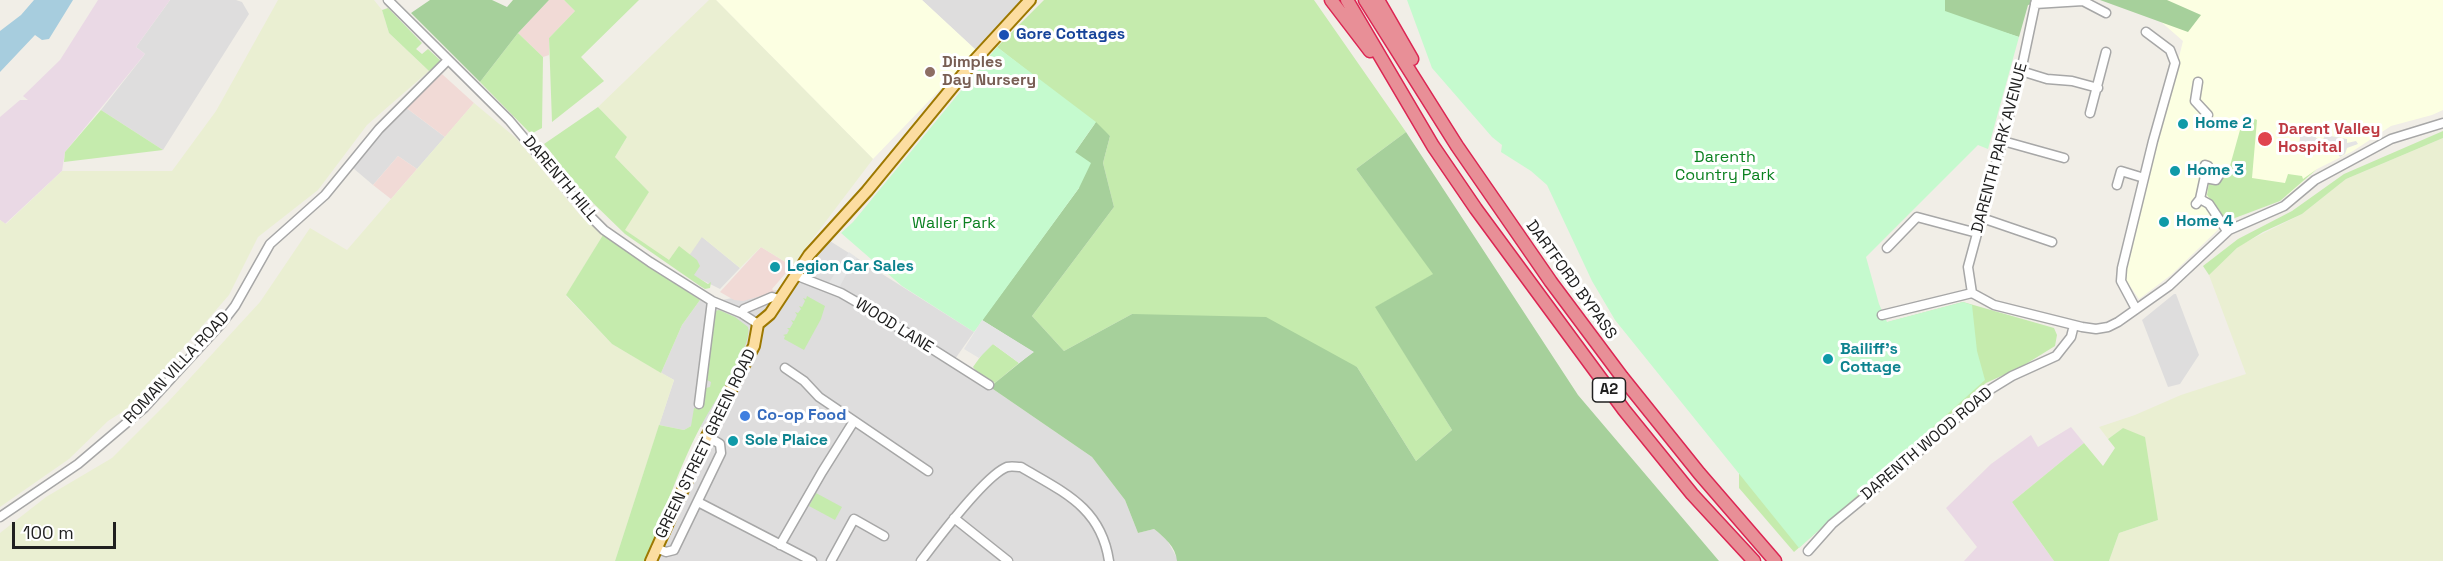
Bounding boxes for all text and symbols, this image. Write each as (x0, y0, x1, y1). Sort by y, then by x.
place label: Gore Cottages (1016, 25, 1125, 45)
marker: Gore Cottages (997, 28, 1011, 42)
place label: Dimples Day Nursery (942, 53, 1036, 91)
street label: DARENTH PARK AVENUE (1968, 61, 2032, 235)
marker: Dimples Day Nursery (923, 65, 937, 79)
place label: Home 2 (2195, 114, 2252, 134)
marker: Home 2 (2176, 117, 2190, 131)
place label: Darent Valley Hospital (2278, 120, 2380, 158)
marker: Darent Valley Hospital (2256, 130, 2274, 148)
street label: DARENTH HILL (519, 132, 601, 226)
park label: Darenth Country Park (1675, 148, 1775, 186)
place label: Home 3 (2187, 161, 2244, 181)
marker: Home 3 (2168, 164, 2182, 178)
place label: Home 4 (2176, 212, 2233, 232)
park label: Waller Park (912, 214, 996, 234)
marker: Home 4 (2157, 215, 2171, 229)
street label: DARTFORD BYPASS (1521, 217, 1621, 343)
place label: Legion Car Sales (787, 257, 914, 277)
marker: Legion Car Sales (768, 260, 782, 274)
street label: WOOD LANE (852, 295, 936, 357)
street label: ROMAN VILLA ROAD (120, 308, 234, 428)
place label: Bailiff's Cottage (1840, 340, 1901, 378)
street label: GREEN STREET GREEN ROAD (652, 346, 760, 542)
marker: Bailiff's Cottage (1821, 352, 1835, 366)
road number: A2 (1592, 378, 1626, 402)
street label: DARENTH WOOD ROAD (1858, 384, 1996, 504)
place label: Co-op Food (757, 406, 846, 426)
marker: Co-op Food (738, 409, 752, 423)
place label: Sole Plaice (745, 431, 828, 451)
marker: Sole Plaice (726, 434, 740, 448)
scale bar (15, 510, 118, 548)
text: 100 m (23, 521, 74, 544)

